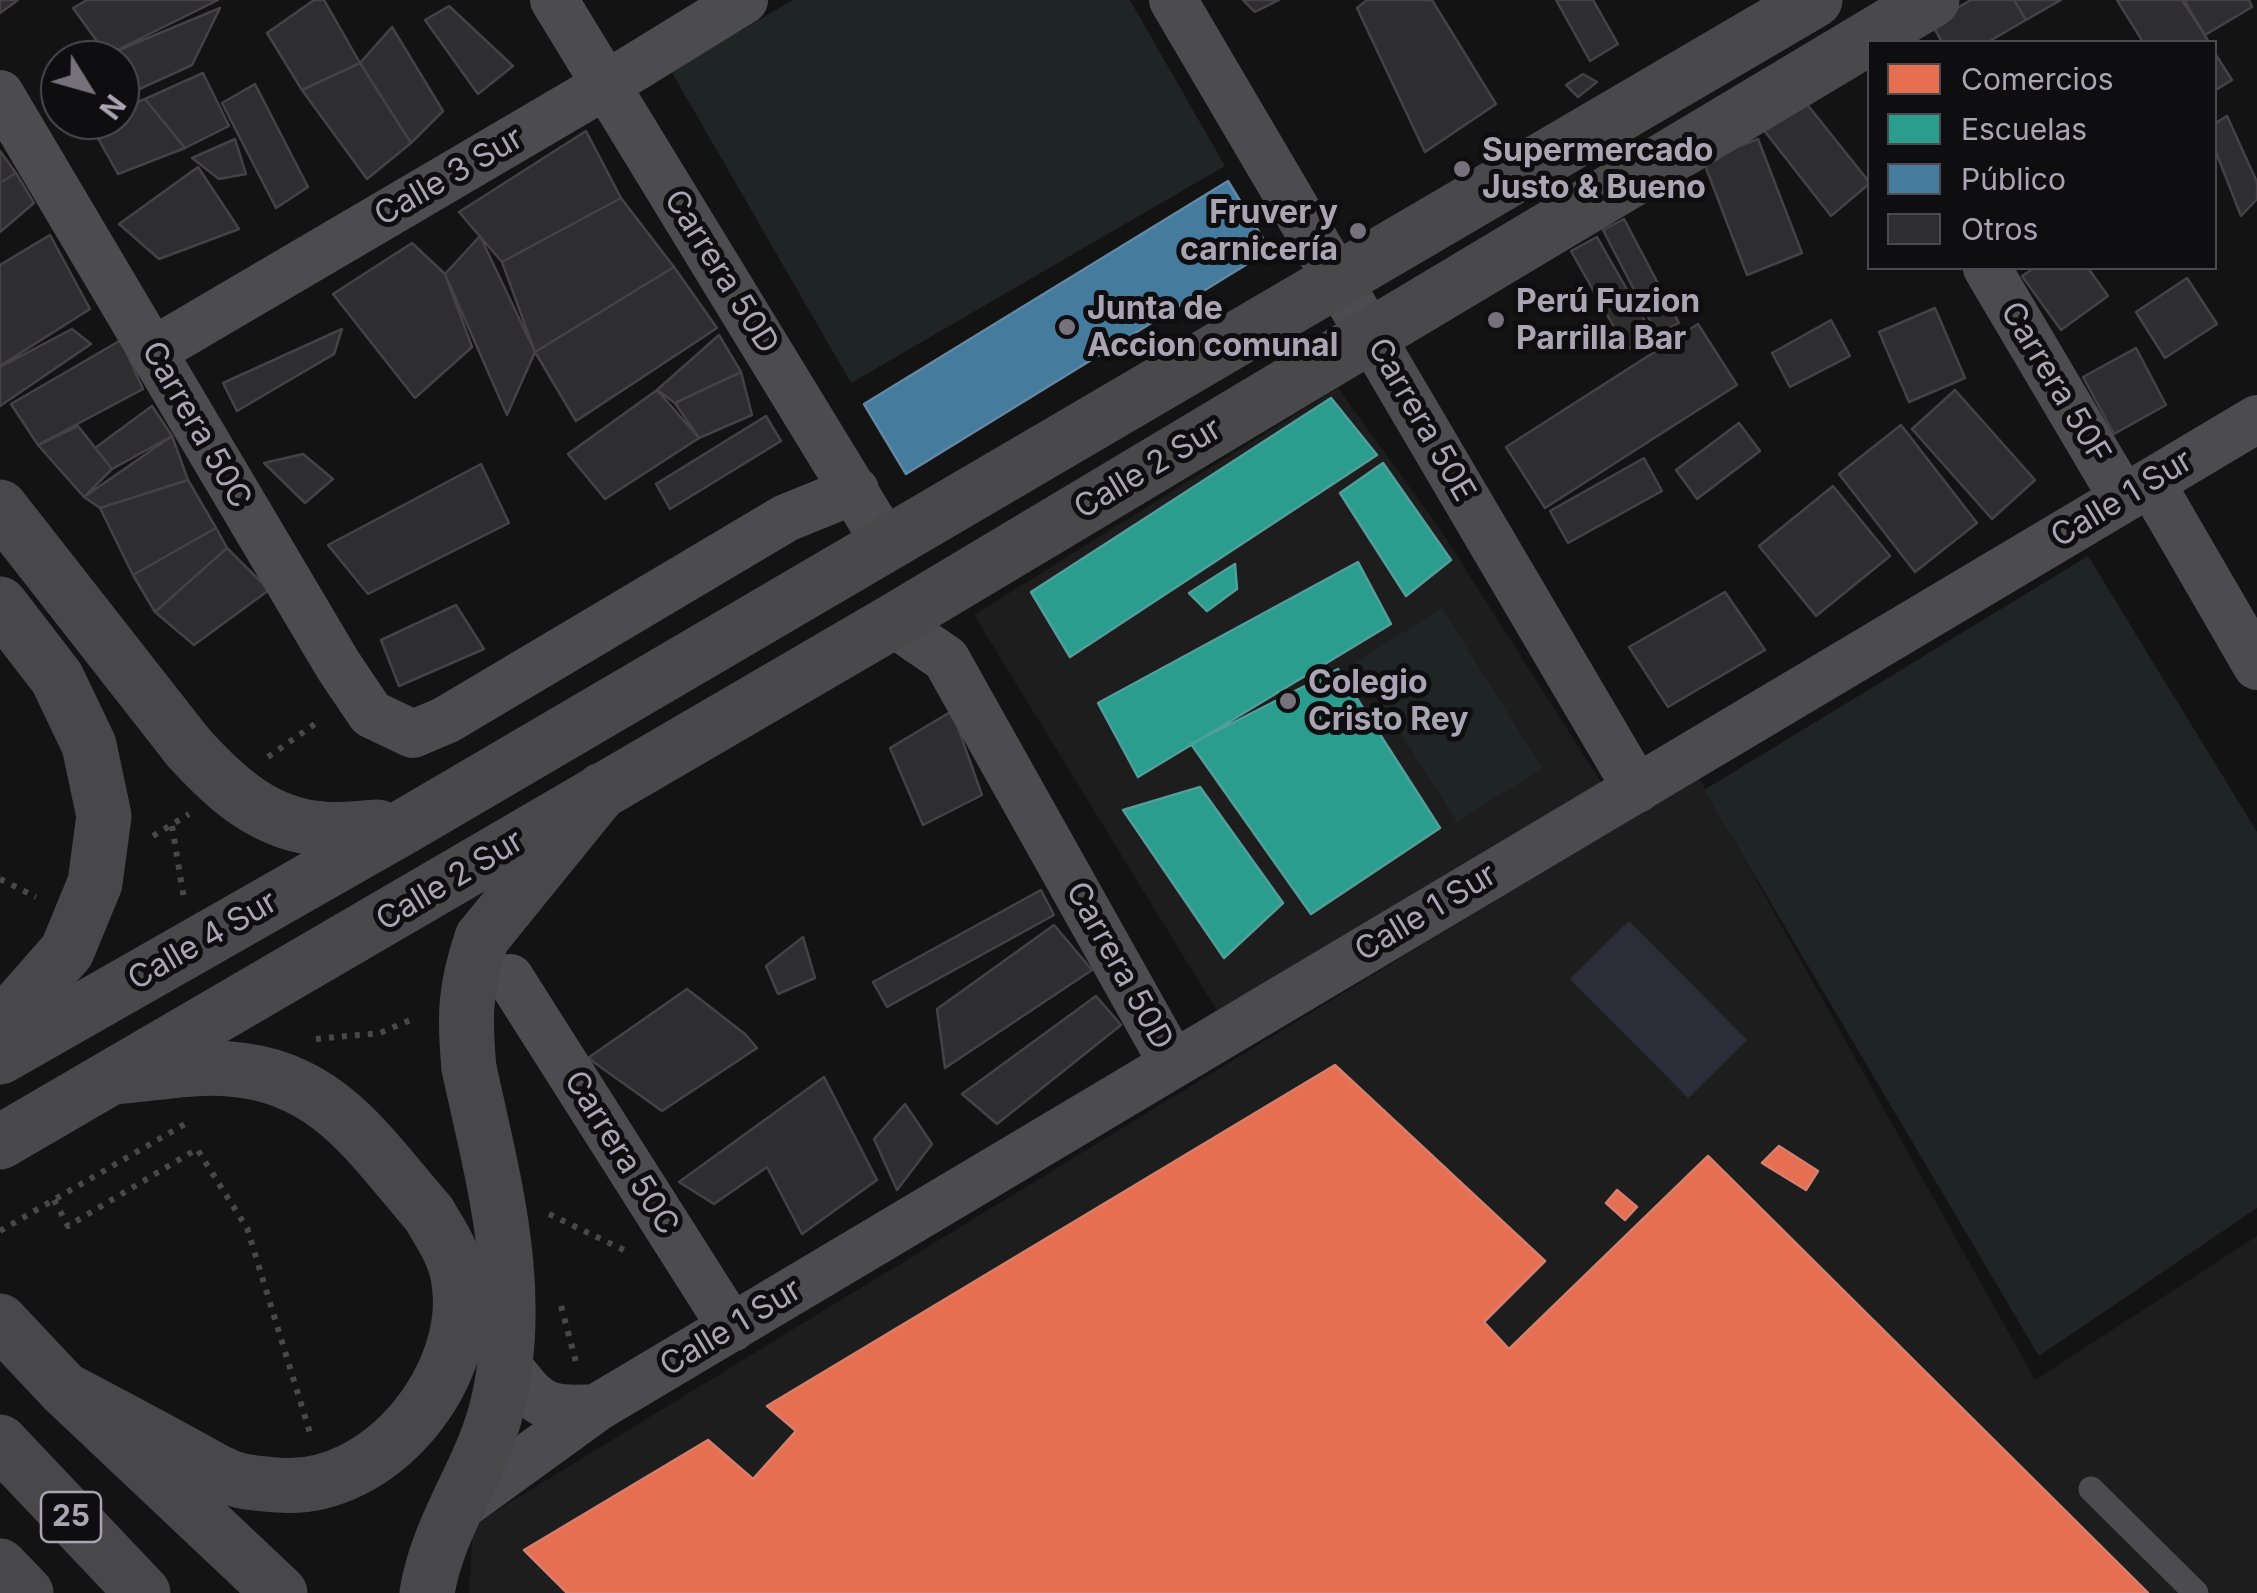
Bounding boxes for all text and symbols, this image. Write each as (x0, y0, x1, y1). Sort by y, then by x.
north arrow (40, 40, 140, 140)
legend (1867, 40, 2217, 270)
text: Comercios (1961, 61, 2114, 97)
text: N (92, 88, 132, 126)
text: Escuelas (1961, 111, 2087, 147)
street label: Calle 3 Sur (368, 119, 530, 235)
place label: Supermercado Justo & Bueno (1482, 132, 1713, 207)
marker: Supermercado Justo & Bueno (1451, 158, 1473, 180)
text: Público (1961, 161, 2066, 197)
street label: Carrera 50D (655, 183, 787, 361)
place label: Fruver y carnicería (1180, 194, 1338, 269)
text: Otros (1961, 211, 2038, 247)
marker: Fruver y carnicería (1347, 220, 1369, 242)
place label: Perú Fuzion Parrilla Bar (1516, 283, 1700, 358)
place label: Junta de Accion comunal (1087, 290, 1338, 365)
street label: Carrera 50F (1992, 295, 2118, 471)
marker: Perú Fuzion Parrilla Bar (1485, 309, 1507, 331)
marker: Junta de Accion comunal (1056, 316, 1078, 338)
street label: Carrera 50E (1359, 332, 1483, 508)
street label: Carrera 50C (133, 335, 259, 515)
street label: Calle 2 Sur (1068, 410, 1228, 528)
street label: Calle 1 Sur (2044, 442, 2200, 556)
place label: Colegio Cristo Rey (1308, 664, 1469, 739)
marker: Colegio Cristo Rey (1277, 690, 1299, 712)
street label: Calle 2 Sur (370, 822, 530, 940)
street label: Calle 1 Sur (1348, 856, 1504, 970)
street label: Carrera 50D (1057, 875, 1181, 1057)
street label: Calle 4 Sur (122, 883, 284, 999)
street label: Carrera 50C (555, 1064, 687, 1242)
street label: Calle 1 Sur (653, 1271, 809, 1385)
road number: 25 (41, 1492, 101, 1542)

